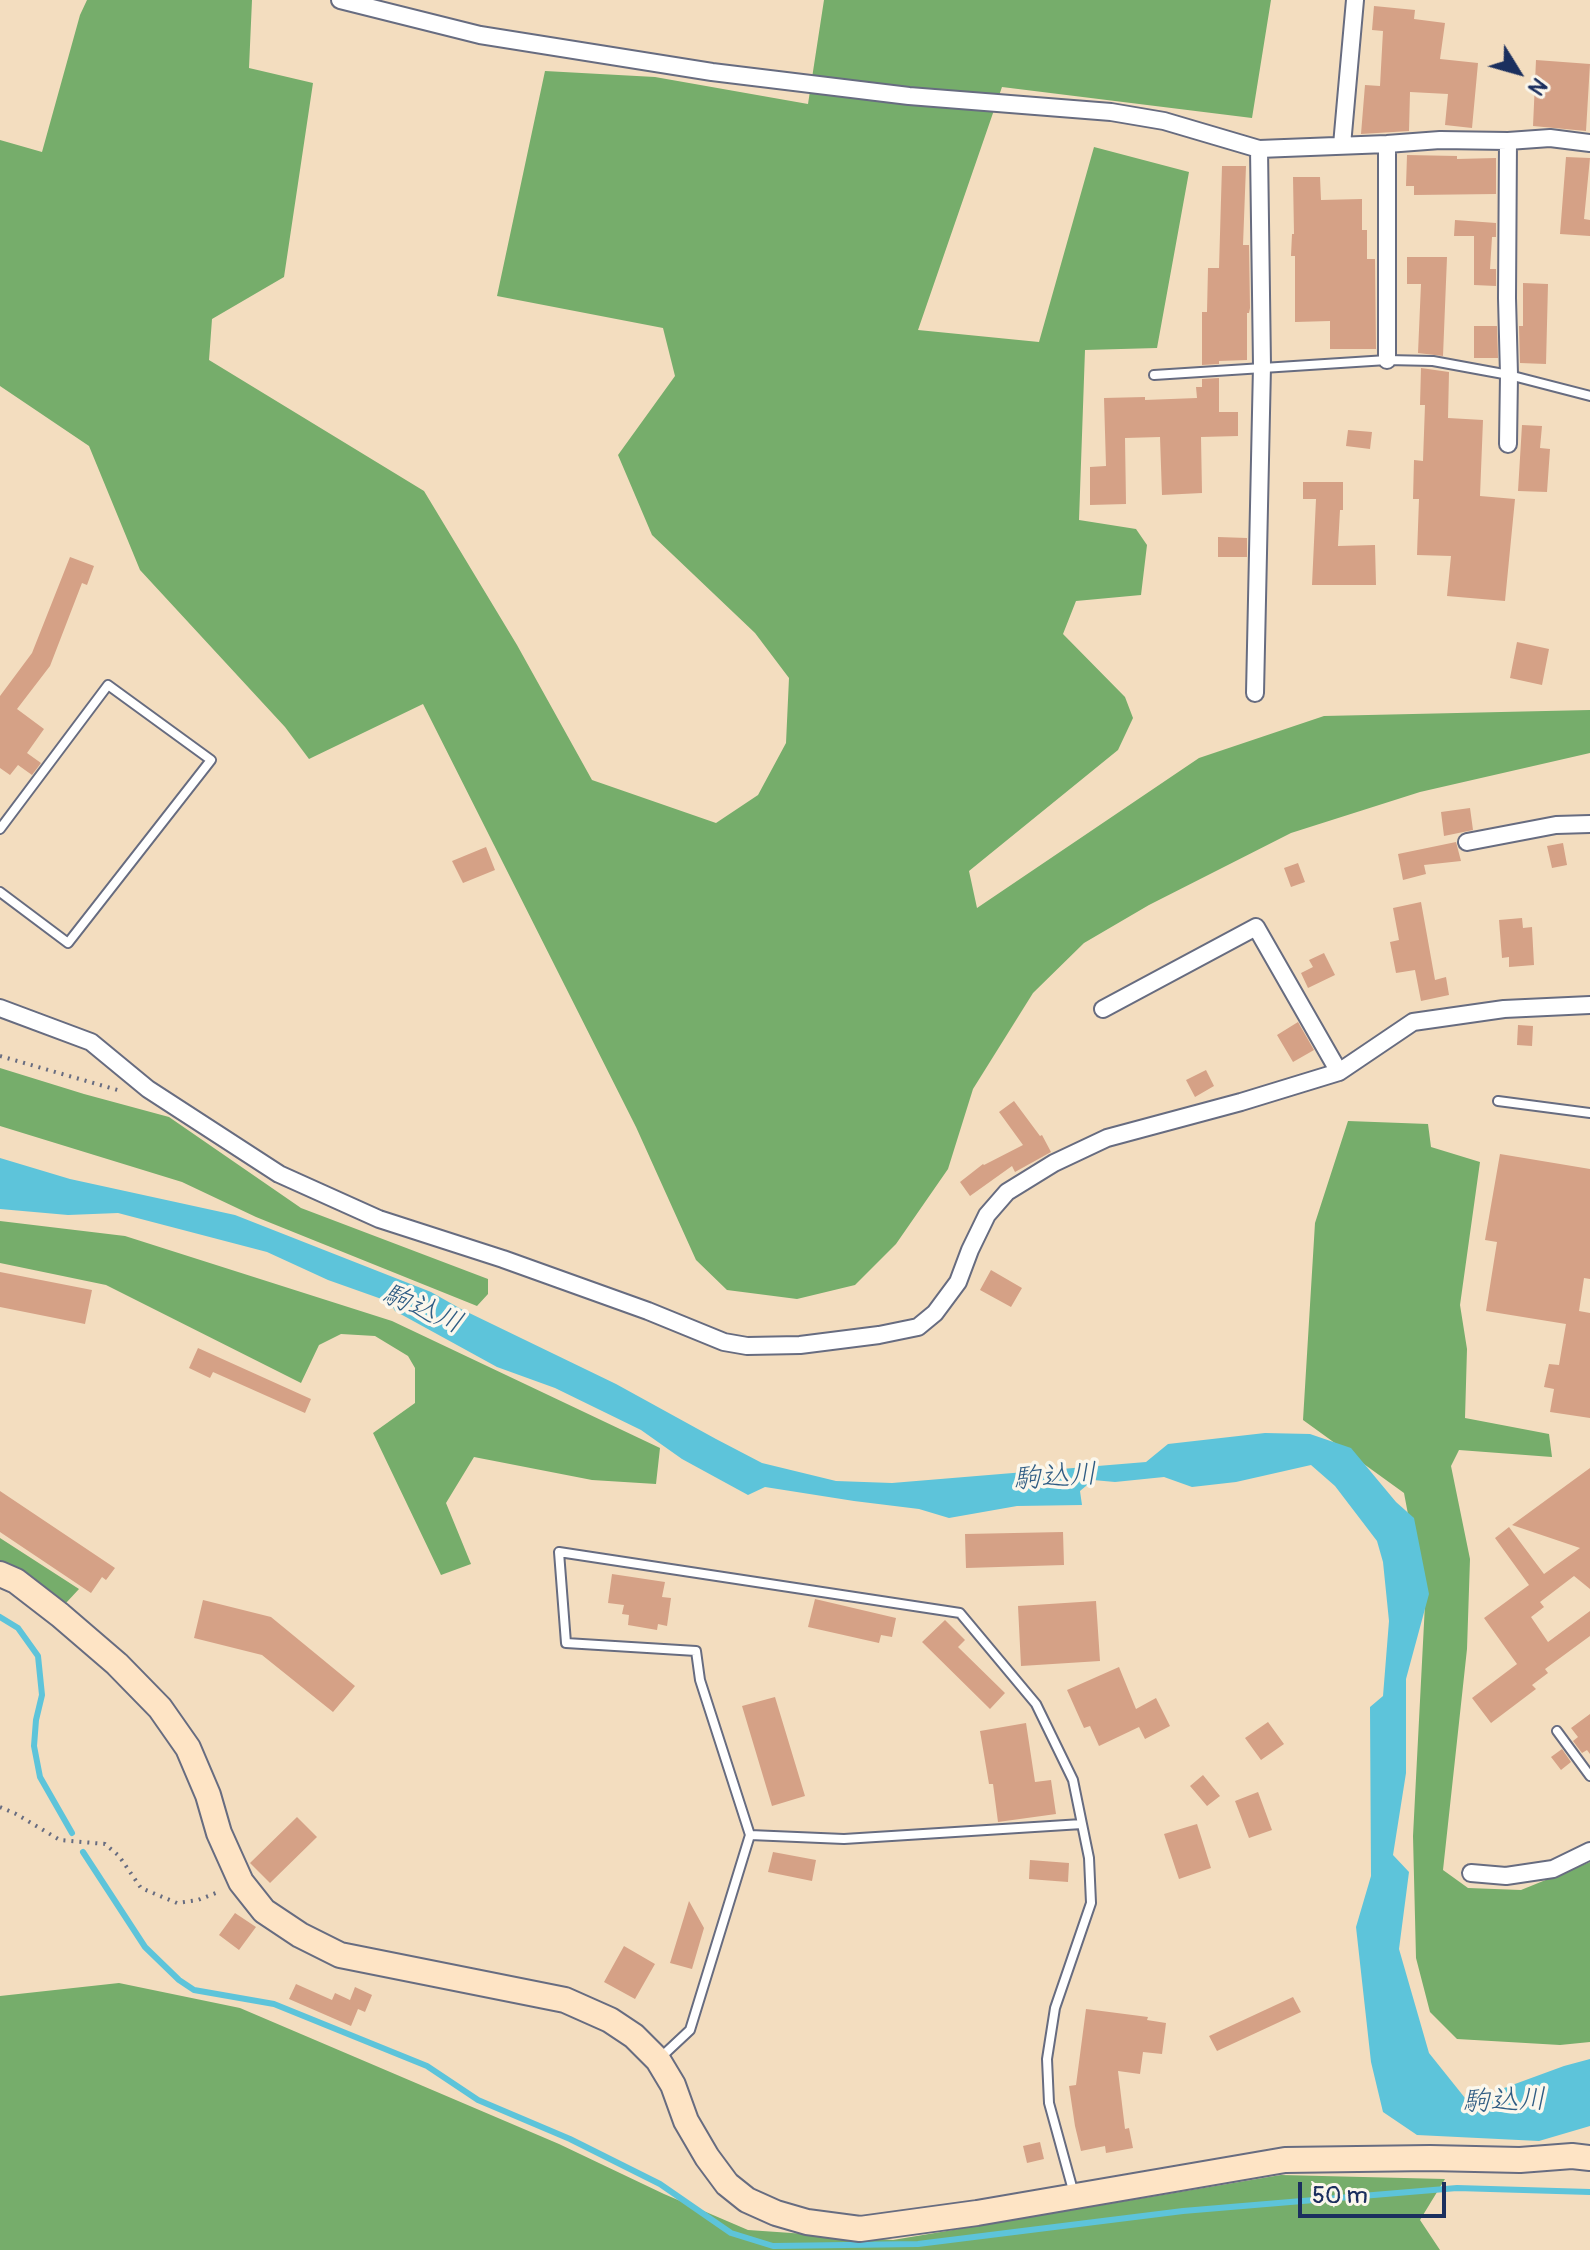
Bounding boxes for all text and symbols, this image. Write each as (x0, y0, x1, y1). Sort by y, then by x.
north arrow (1478, 32, 1558, 112)
text: N (1522, 72, 1553, 101)
water label: 駒込川 (377, 1278, 467, 1342)
water label: 駒込川 (1012, 1458, 1098, 1498)
water label: 駒込川 (1461, 2084, 1547, 2120)
scale bar (1302, 2166, 1450, 2216)
text: 50 m (1312, 2181, 1368, 2210)

